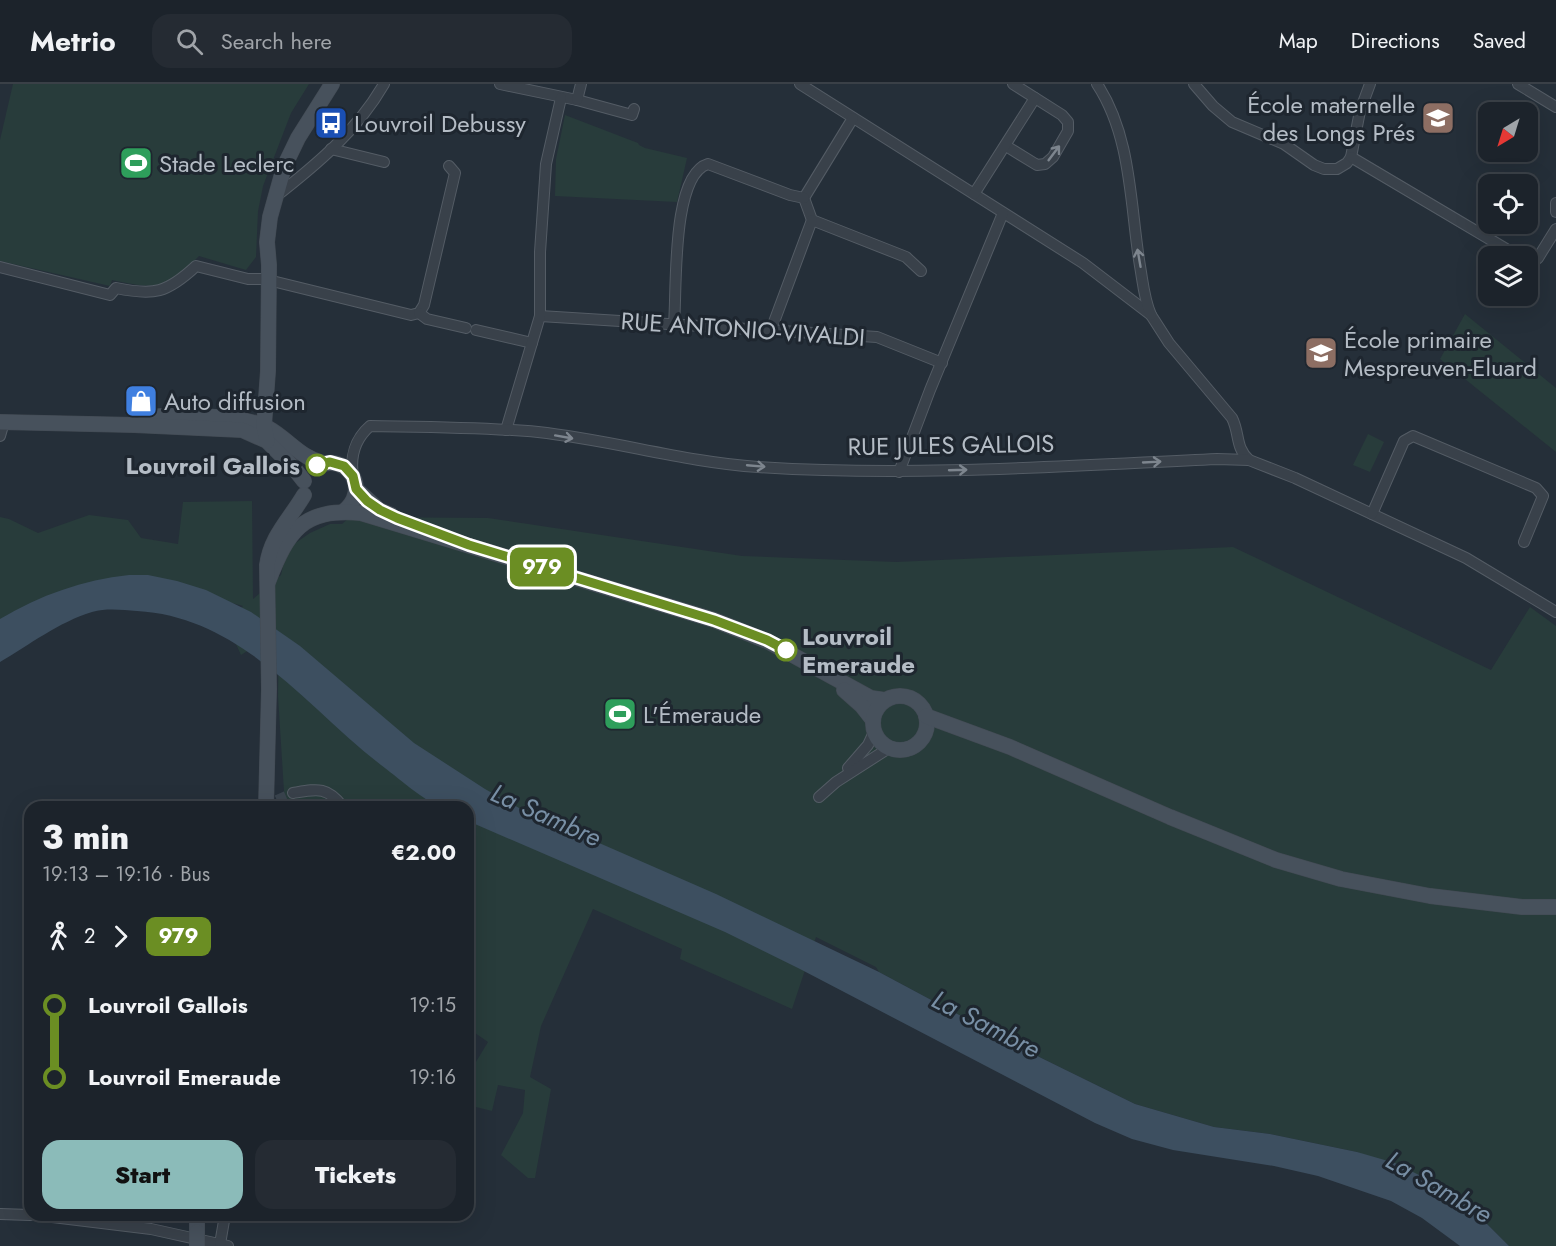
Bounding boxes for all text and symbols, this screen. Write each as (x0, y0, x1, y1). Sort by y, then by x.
search box (152, 14, 572, 68)
text: Metrio (30, 21, 116, 62)
icon: search (173, 25, 206, 58)
text: Search here (221, 25, 332, 57)
text: Map (1279, 26, 1318, 56)
text: Directions (1351, 26, 1440, 56)
text: Saved (1473, 26, 1526, 56)
place label: École maternelle des Longs Prés (1247, 87, 1415, 150)
school or university icon: École maternelle des Longs Prés (1420, 100, 1456, 136)
north arrow (1478, 102, 1538, 162)
map controls (1478, 102, 1538, 306)
bus stop icon: Louvroil Debussy (313, 105, 349, 141)
place label: Louvroil Debussy (354, 106, 526, 141)
sports icon: Stade Leclerc (118, 145, 154, 181)
one-way arrow (1047, 145, 1060, 161)
place label: Stade Leclerc (159, 146, 295, 181)
button: locate (1478, 174, 1538, 234)
button: layers (1478, 246, 1538, 306)
one-way arrow (1133, 249, 1144, 269)
street label: RUE ANTONIO-VIVALDI (620, 303, 866, 355)
place label: École primaire Mespreuven-Eluard (1344, 322, 1537, 385)
school or university icon: École primaire Mespreuven-Eluard (1303, 335, 1339, 371)
shop icon: Auto diffusion (123, 383, 159, 419)
place label: Auto diffusion (164, 384, 306, 419)
street label: RUE JULES GALLOIS (847, 426, 1055, 464)
one-way arrow (553, 431, 573, 442)
place label: Louvroil Gallois (126, 448, 300, 483)
marker: Louvroil Gallois (306, 454, 328, 476)
one-way arrow (1142, 456, 1162, 467)
one-way arrow (746, 461, 766, 472)
one-way arrow (947, 464, 967, 476)
line badge: 979 (508, 548, 576, 586)
text: 979 (522, 552, 562, 582)
place label: Louvroil Emeraude (802, 619, 915, 682)
marker: Louvroil Emeraude (775, 639, 797, 661)
sports icon: L'Émeraude (602, 696, 638, 732)
place label: L'Émeraude (643, 697, 761, 732)
water label: La Sambre (485, 774, 607, 856)
text: 3 min (42, 814, 129, 861)
text: €2.00 (391, 836, 456, 868)
text: 19:13 – 19:16 · Bus (42, 860, 210, 889)
icon: walk (42, 920, 75, 953)
icon: forward (104, 920, 137, 953)
text: 979 (158, 921, 199, 951)
text: 2 (84, 922, 95, 951)
water label: La Sambre (925, 980, 1047, 1068)
text: Louvroil Gallois (88, 989, 248, 1021)
text: 19:15 (409, 991, 456, 1020)
text: Louvroil Emeraude (88, 1061, 281, 1093)
text: 19:16 (409, 1063, 456, 1092)
button: Start (42, 1140, 243, 1209)
button: Tickets (255, 1140, 456, 1209)
water label: La Sambre (1379, 1141, 1499, 1233)

